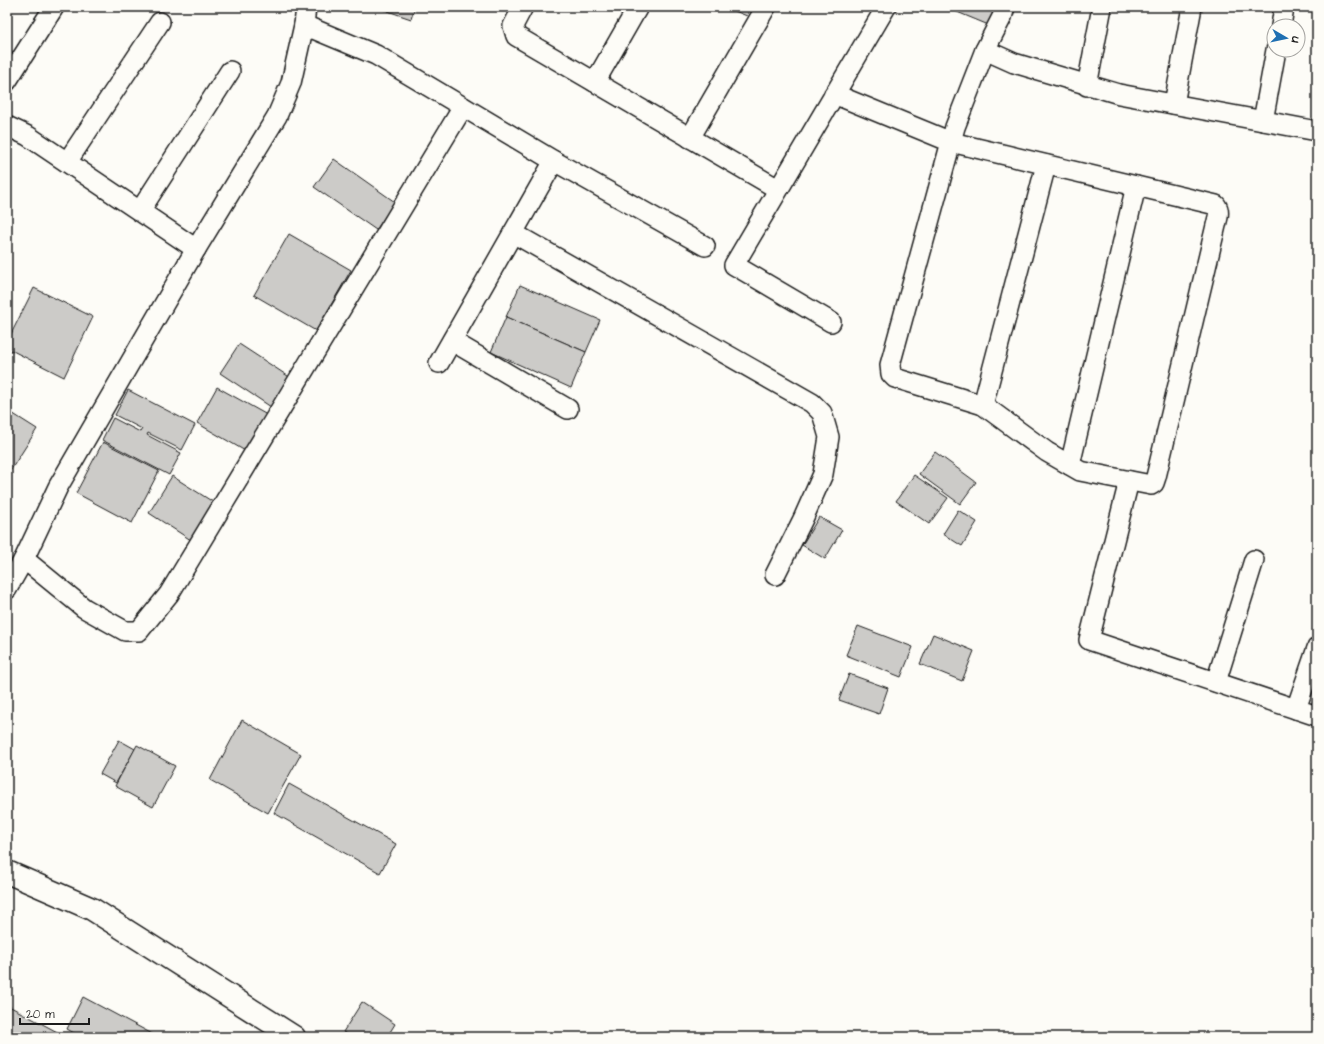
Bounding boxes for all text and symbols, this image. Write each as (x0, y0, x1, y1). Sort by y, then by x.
north arrow (1266, 18, 1306, 58)
text: U (1287, 34, 1303, 44)
scale bar (20, 1000, 89, 1026)
text: 20 m (26, 1006, 55, 1023)

